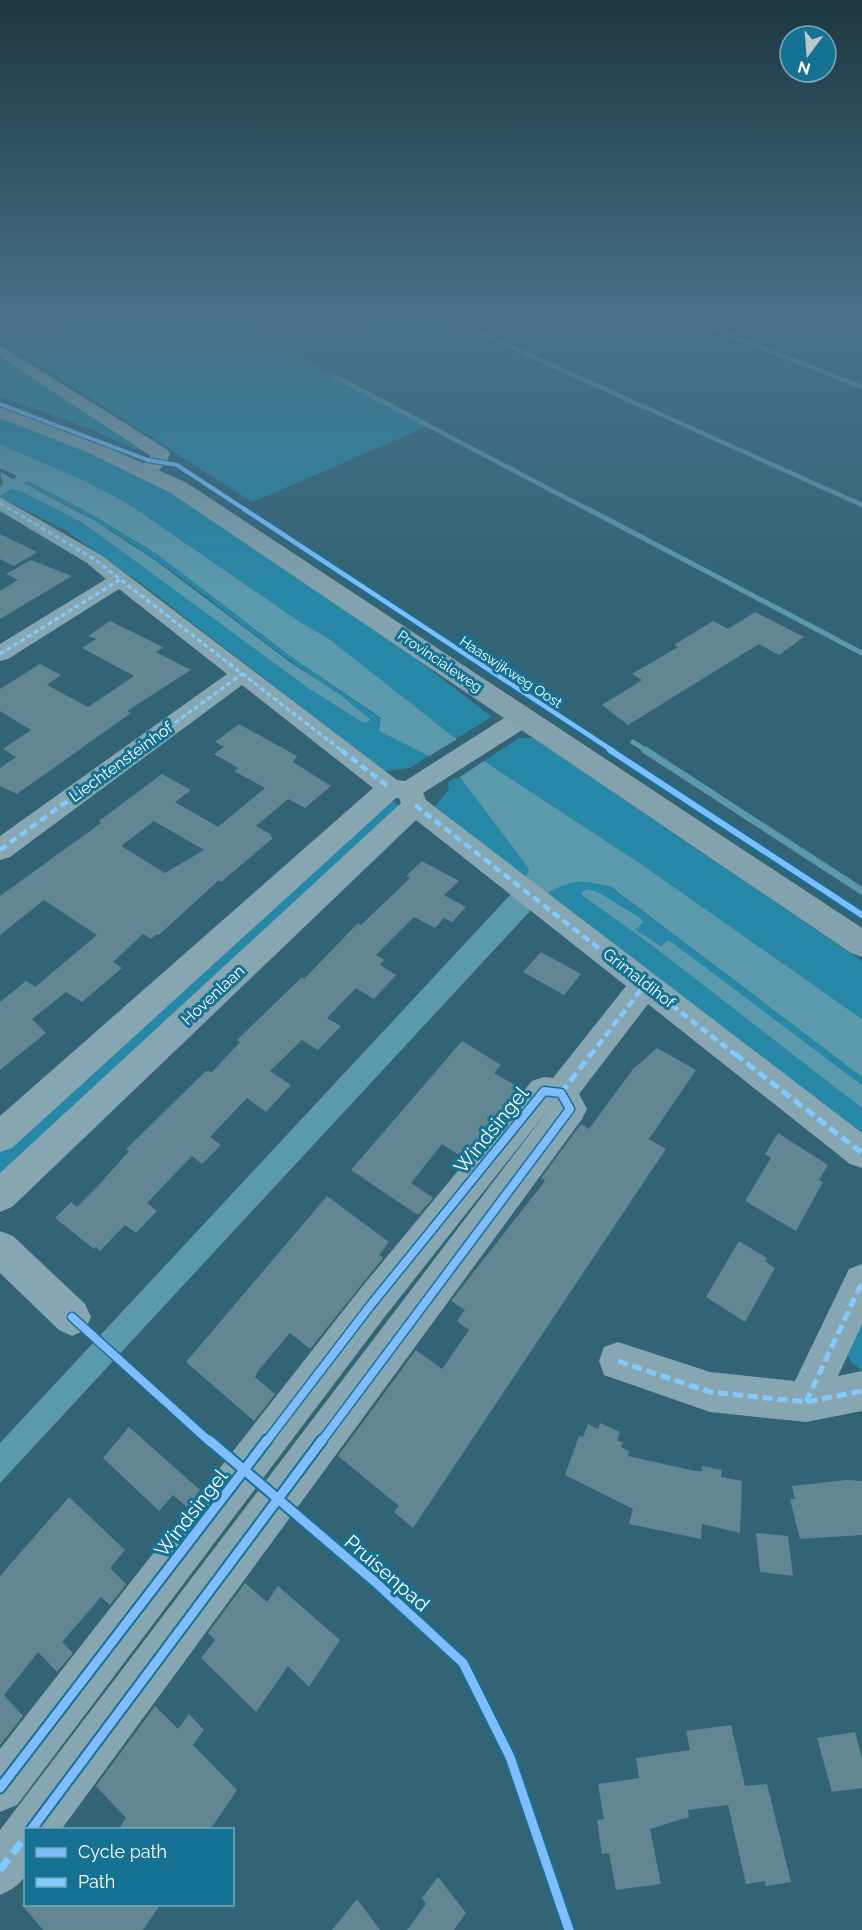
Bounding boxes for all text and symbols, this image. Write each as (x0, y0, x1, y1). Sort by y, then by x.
north arrow (778, 24, 838, 84)
text: N (796, 57, 812, 79)
street label: Provincialeweg (395, 627, 485, 695)
street label: Haaswijkweg Oost (457, 633, 566, 711)
street label: Liechtensteinhof (66, 718, 177, 806)
street label: Grimaldihof (599, 944, 679, 1012)
street label: Hovenlaan (178, 961, 248, 1029)
street label: Windsingel (449, 1081, 534, 1178)
street label: Windsingel (149, 1464, 233, 1562)
street label: Pruisenpad (340, 1530, 434, 1616)
legend (24, 1828, 234, 1906)
text: Cycle path (78, 1841, 167, 1862)
text: Path (78, 1871, 115, 1892)

